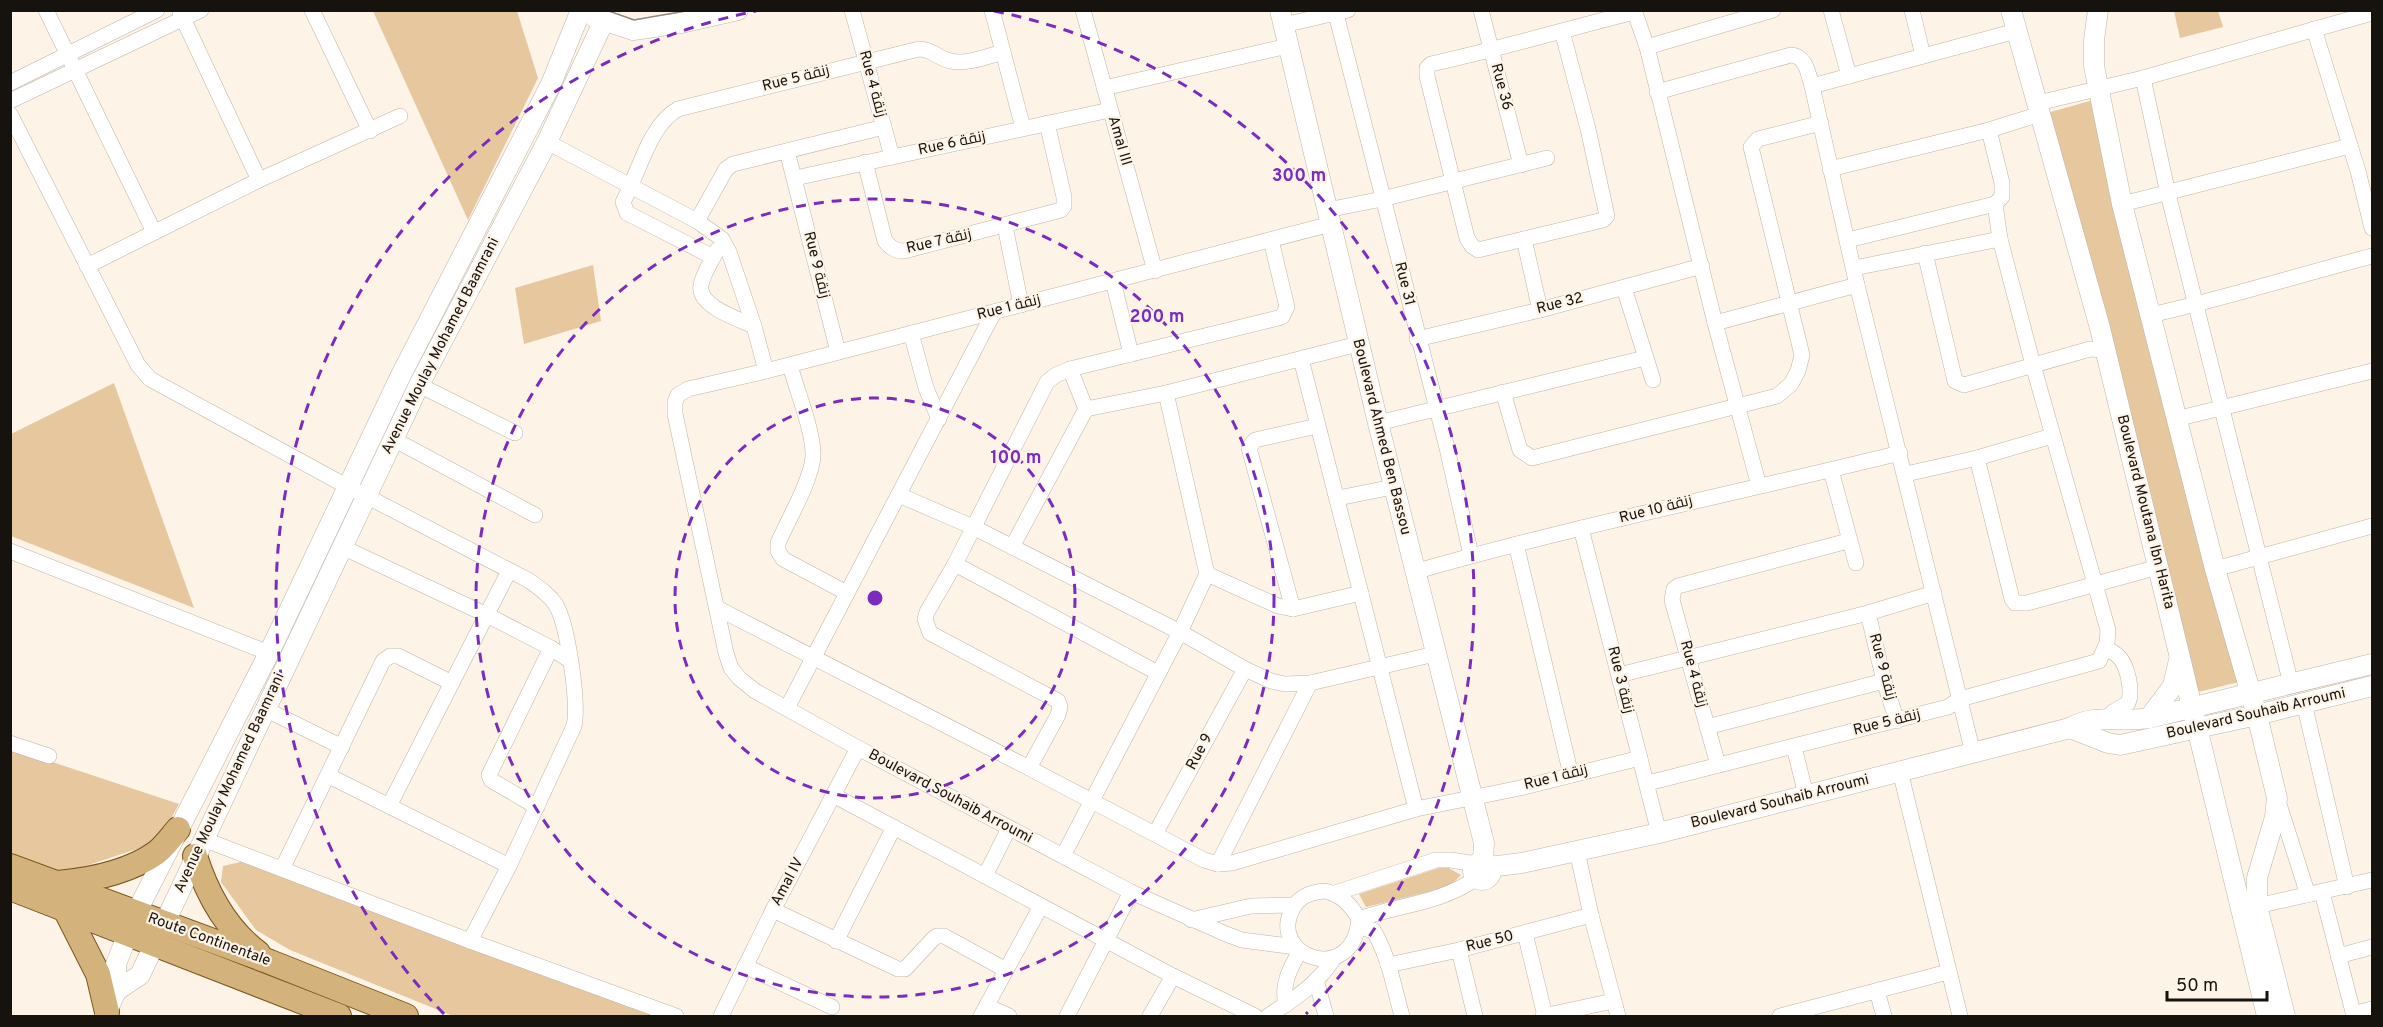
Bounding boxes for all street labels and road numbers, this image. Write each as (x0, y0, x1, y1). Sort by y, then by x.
street label: Rue 4 زنقة (854, 48, 890, 120)
street label: Rue 5 زنقة (760, 61, 832, 97)
street label: Rue 36 (1486, 62, 1516, 113)
street label: Amal III (1103, 114, 1135, 168)
street label: Rue 6 زنقة (917, 128, 987, 160)
street label: Rue 7 زنقة (905, 225, 973, 259)
street label: Rue 9 زنقة (799, 230, 833, 300)
street label: Avenue Moulay Mohamed Baamrani (378, 234, 504, 458)
street label: Rue 31 (1389, 260, 1419, 308)
street label: Rue 32 (1535, 289, 1585, 319)
street label: Rue 1 زنقة (975, 291, 1043, 325)
street label: Boulevard Ahmed Ben Bassou (1347, 337, 1415, 537)
street label: Boulevard Moutana Ibn Harita (2112, 413, 2178, 611)
street label: Rue 10 زنقة (1617, 492, 1695, 528)
street label: Rue 9 زنقة (1864, 631, 1900, 703)
street label: Rue 4 زنقة (1675, 638, 1711, 710)
street label: Rue 3 زنقة (1602, 644, 1638, 716)
street label: Avenue Moulay Mohamed Baamrani (170, 670, 290, 896)
street label: Boulevard Souhaib Arroumi (2165, 684, 2347, 744)
street label: Rue 5 زنقة (1851, 705, 1923, 741)
street label: Rue 9 (1183, 730, 1217, 774)
street label: Boulevard Souhaib Arroumi (865, 746, 1035, 848)
street label: Rue 1 زنقة (1522, 761, 1590, 795)
street label: Boulevard Souhaib Arroumi (1689, 771, 1871, 833)
street label: Amal IV (767, 854, 809, 910)
street label: Route Continentale (145, 909, 273, 971)
street label: Rue 50 (1464, 927, 1516, 957)

